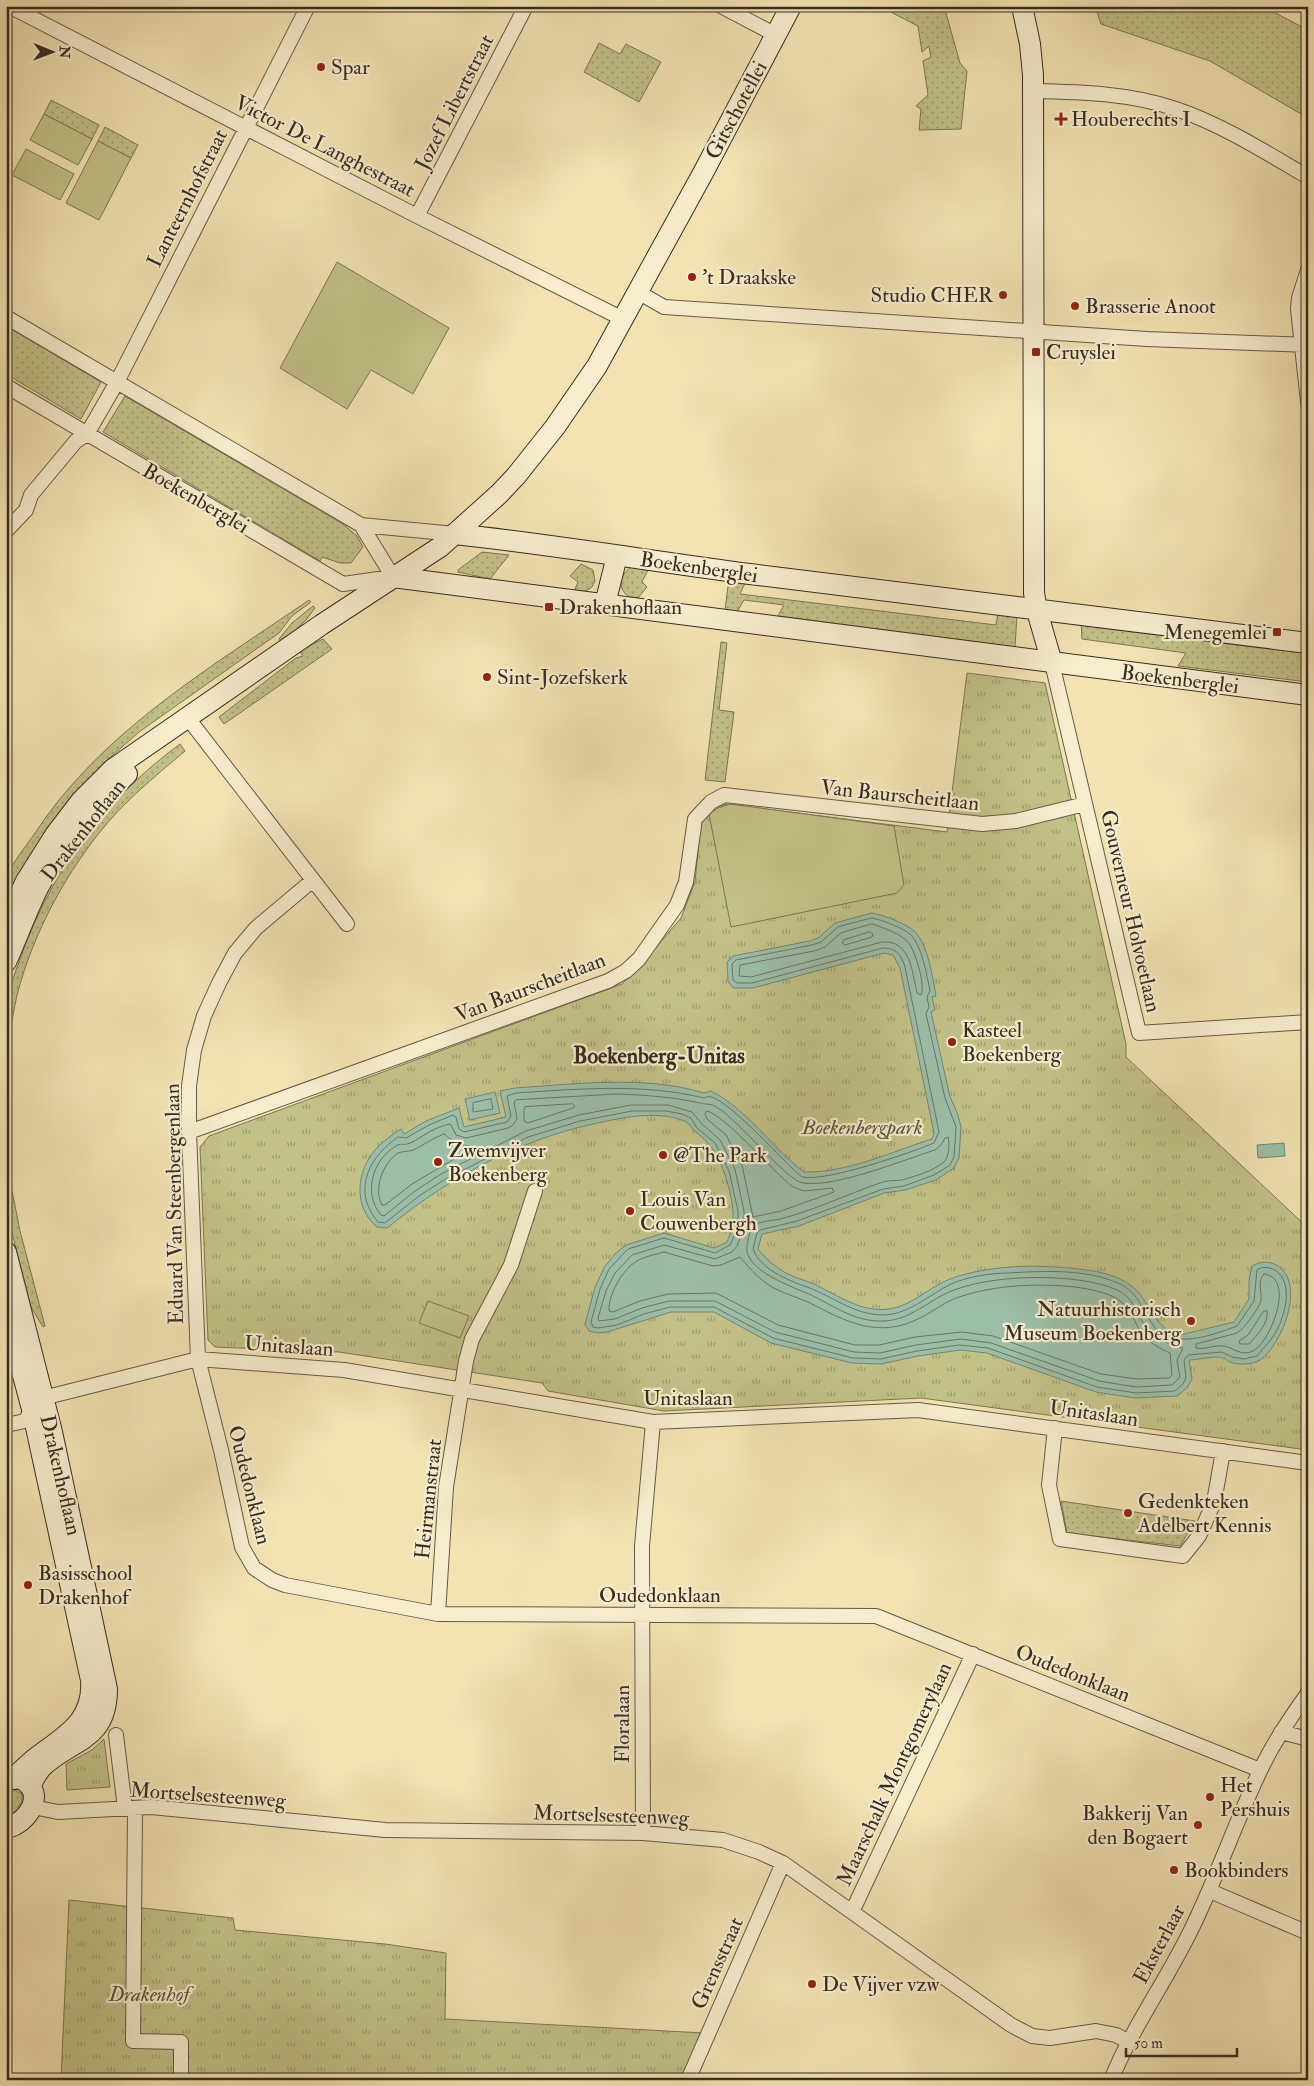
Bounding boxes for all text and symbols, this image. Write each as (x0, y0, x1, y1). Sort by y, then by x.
north arrow (28, 28, 78, 78)
street label: Jozef Libertstraat (408, 30, 500, 176)
text: N (56, 45, 73, 59)
place label: Spar (331, 54, 370, 81)
street label: Gitschotellei (699, 56, 774, 164)
marker: Spar (315, 61, 327, 73)
street label: Victor De Langhestraat (230, 89, 420, 204)
place label: Houberechts I (1071, 106, 1191, 133)
marker: Houberechts I (1055, 113, 1067, 125)
street label: Lanteernhofstraat (141, 124, 234, 272)
place label: 't Draakske (702, 264, 796, 291)
marker: 't Draakske (686, 271, 698, 283)
place label: Studio CHER (871, 282, 994, 309)
marker: Studio CHER (997, 289, 1009, 301)
place label: Brasserie Anoot (1085, 293, 1216, 320)
marker: Brasserie Anoot (1069, 300, 1081, 312)
place label: Cruyslei (1046, 339, 1116, 366)
marker: Cruyslei (1030, 346, 1042, 358)
street label: Boekenberglei (138, 457, 254, 540)
street label: Boekenberglei (638, 546, 760, 589)
place label: Drakenhoflaan (559, 594, 682, 621)
marker: Drakenhoflaan (543, 601, 555, 613)
place label: Menegemlei (1164, 619, 1267, 646)
marker: Menegemlei (1271, 626, 1283, 638)
street label: Boekenberglei (1119, 659, 1241, 700)
place label: Sint-Jozefskerk (497, 664, 628, 691)
marker: Sint-Jozefskerk (481, 671, 493, 683)
street label: Drakenhoflaan (35, 773, 132, 887)
street label: Van Baurscheitlaan (819, 774, 981, 817)
street label: Gouverneur Holvoetlaan (1094, 807, 1167, 1015)
street label: Van Baurscheitlaan (451, 946, 610, 1029)
place label: Kasteel Boekenberg (962, 1017, 1062, 1068)
marker: Kasteel Boekenberg (946, 1036, 958, 1048)
district label: Boekenberg-Unitas (573, 1042, 745, 1071)
street label: Eduard Van Steenbergenlaan (159, 1083, 190, 1325)
park label: Boekenbergpark (801, 1114, 922, 1141)
place label: Zwemvijver Boekenberg (448, 1137, 548, 1188)
place label: @The Park (673, 1142, 767, 1169)
marker: @The Park (657, 1149, 669, 1161)
marker: Zwemvijver Boekenberg (432, 1156, 444, 1168)
place label: Louis Van Couwenbergh (640, 1186, 757, 1237)
marker: Louis Van Couwenbergh (624, 1205, 636, 1217)
place label: Natuurhistorisch Museum Boekenberg (1004, 1296, 1182, 1347)
marker: Natuurhistorisch Museum Boekenberg (1185, 1315, 1197, 1327)
street label: Unitaslaan (243, 1330, 335, 1363)
street label: Unitaslaan (643, 1385, 733, 1412)
street label: Unitaslaan (1048, 1394, 1140, 1433)
street label: Drakenhoflaan (34, 1412, 88, 1538)
street label: Oudedonklaan (222, 1423, 277, 1548)
street label: Heirmanstraat (409, 1437, 448, 1561)
place label: Gedenkteken Adelbert Kennis (1137, 1488, 1272, 1539)
marker: Gedenkteken Adelbert Kennis (1122, 1507, 1134, 1519)
place label: Basisschool Drakenhof (38, 1560, 133, 1611)
marker: Basisschool Drakenhof (22, 1579, 34, 1591)
street label: Oudedonklaan (599, 1582, 721, 1609)
street label: Oudedonklaan (1011, 1638, 1135, 1709)
street label: Maarschalk Montgomerylaan (831, 1658, 958, 1890)
street label: Floralaan (609, 1685, 636, 1763)
place label: Het Pershuis (1220, 1772, 1290, 1823)
street label: Mortselsesteenweg (129, 1777, 287, 1814)
marker: Het Pershuis (1204, 1791, 1216, 1803)
street label: Mortselsesteenweg (533, 1799, 690, 1832)
place label: Bakkerij Van den Bogaert (1082, 1800, 1188, 1851)
marker: Bakkerij Van den Bogaert (1192, 1819, 1204, 1831)
place label: Bookbinders (1184, 1857, 1288, 1884)
marker: Bookbinders (1168, 1864, 1180, 1876)
street label: Eksterlaar (1127, 1900, 1192, 1989)
street label: Grensstraat (685, 1913, 750, 2014)
place label: De Vijver vzw (822, 1971, 940, 1998)
marker: De Vijver vzw (806, 1978, 818, 1990)
park label: Drakenhof (108, 1981, 194, 2008)
scale bar (1126, 2026, 1238, 2058)
text: 50 m (1134, 2034, 1163, 2053)

